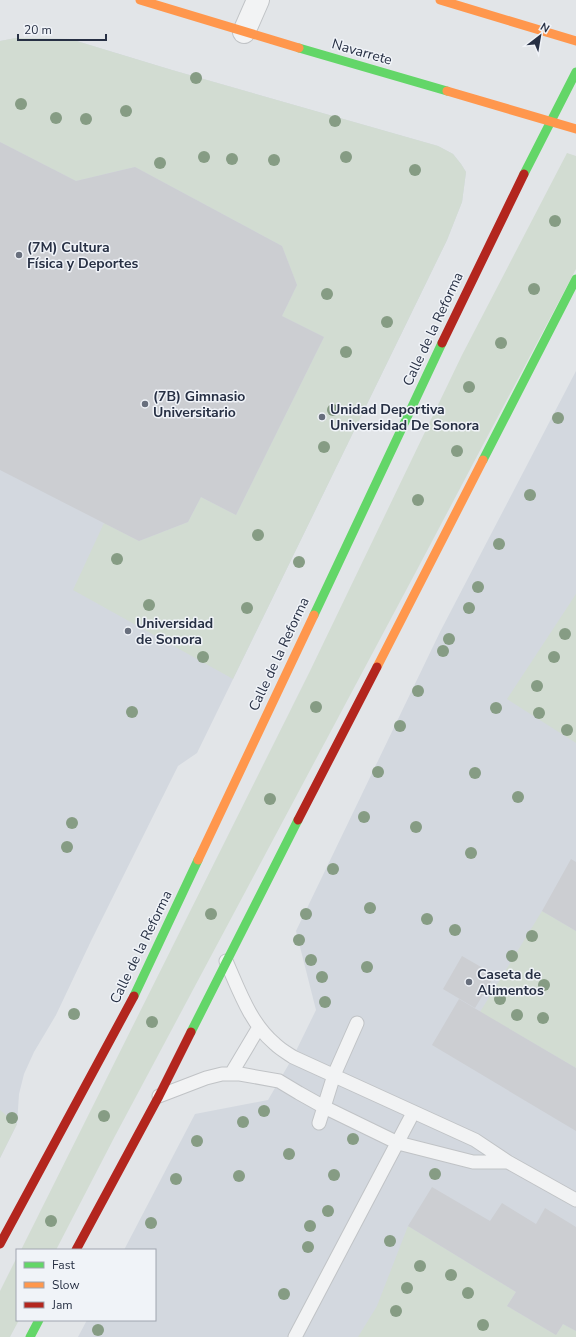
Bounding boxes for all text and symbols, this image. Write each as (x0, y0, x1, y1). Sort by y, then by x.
scale bar (18, 16, 106, 42)
north arrow (520, 16, 560, 56)
text: N (538, 19, 552, 36)
text: 20 m (24, 22, 52, 38)
street label: Navarrete (330, 34, 394, 70)
place label: (7M) Cultura Física y Deportes (27, 238, 138, 273)
marker: (7M) Cultura Física y Deportes (14, 250, 24, 260)
street label: Calle de la Reforma (398, 269, 468, 389)
place label: (7B) Gimnasio Universitario (153, 387, 245, 422)
marker: (7B) Gimnasio Universitario (140, 399, 150, 409)
place label: Unidad Deportiva Universidad De Sonora (330, 400, 479, 435)
marker: Unidad Deportiva Universidad De Sonora (317, 412, 327, 422)
street label: Calle de la Reforma (244, 594, 314, 714)
place label: Universidad de Sonora (136, 614, 213, 649)
marker: Universidad de Sonora (123, 626, 133, 636)
street label: Calle de la Reforma (105, 887, 177, 1007)
place label: Caseta de Alimentos (477, 965, 544, 1000)
marker: Caseta de Alimentos (464, 977, 474, 987)
legend (16, 1249, 156, 1321)
text: Fast (52, 1257, 75, 1273)
text: Slow (52, 1277, 80, 1293)
text: Jam (51, 1297, 73, 1313)

